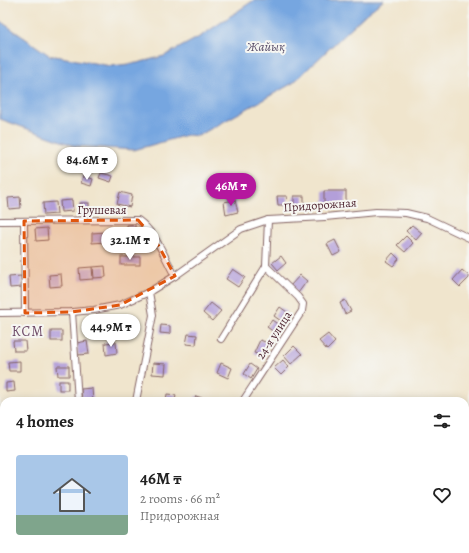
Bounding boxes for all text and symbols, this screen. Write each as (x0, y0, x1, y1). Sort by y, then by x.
water label: Жайық (246, 38, 285, 55)
pin: 84.6M ₸ (50, 147, 124, 181)
text: 84.6M ₸ (66, 151, 108, 168)
pin: 46M ₸ (203, 173, 259, 207)
text: 46M ₸ (215, 177, 247, 194)
street label: Придорожная (283, 194, 357, 216)
street label: Грушевая (77, 202, 127, 218)
pin: 32.1M ₸ (93, 227, 167, 261)
text: 32.1M ₸ (110, 231, 150, 248)
street label: 24-я улица (253, 307, 296, 362)
pin: 44.9M ₸ (74, 314, 148, 348)
text: 44.9M ₸ (90, 318, 132, 335)
district label: КСМ (12, 322, 44, 341)
text: 4 homes (16, 410, 74, 433)
icon: filters (431, 410, 453, 432)
text: 46M ₸ (140, 467, 182, 490)
icon: home (48, 471, 96, 519)
icon: heart (431, 484, 453, 506)
text: 2 rooms · 66 m² (140, 490, 220, 507)
text: Придорожная (140, 507, 219, 524)

